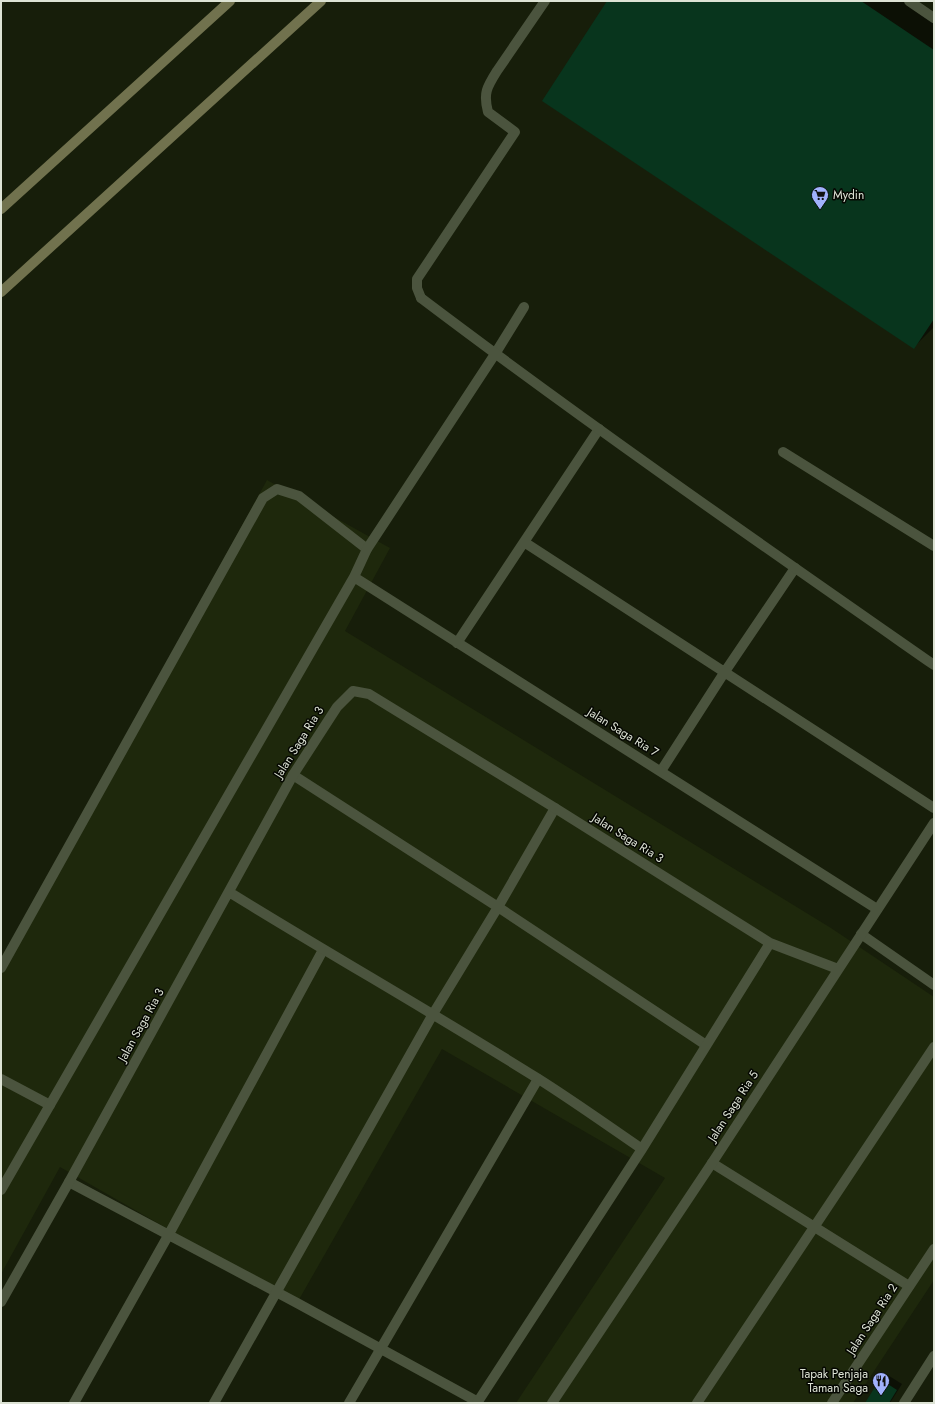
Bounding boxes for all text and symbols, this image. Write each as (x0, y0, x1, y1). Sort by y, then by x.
supermarket icon: Mydin (810, 185, 830, 210)
place label: Mydin (833, 186, 864, 204)
street label: Jalan Saga Ria 3 (269, 702, 328, 783)
street label: Jalan Saga Ria 7 (582, 702, 663, 762)
street label: Jalan Saga Ria 3 (587, 808, 668, 867)
street label: Jalan Saga Ria 3 (112, 985, 169, 1067)
street label: Jalan Saga Ria 5 (702, 1067, 763, 1147)
street label: Jalan Saga Ria 2 (841, 1280, 902, 1360)
place label: Tapak Penjaja Taman Saga (800, 1365, 868, 1397)
restaurant icon: Tapak Penjaja Taman Saga (871, 1371, 891, 1396)

